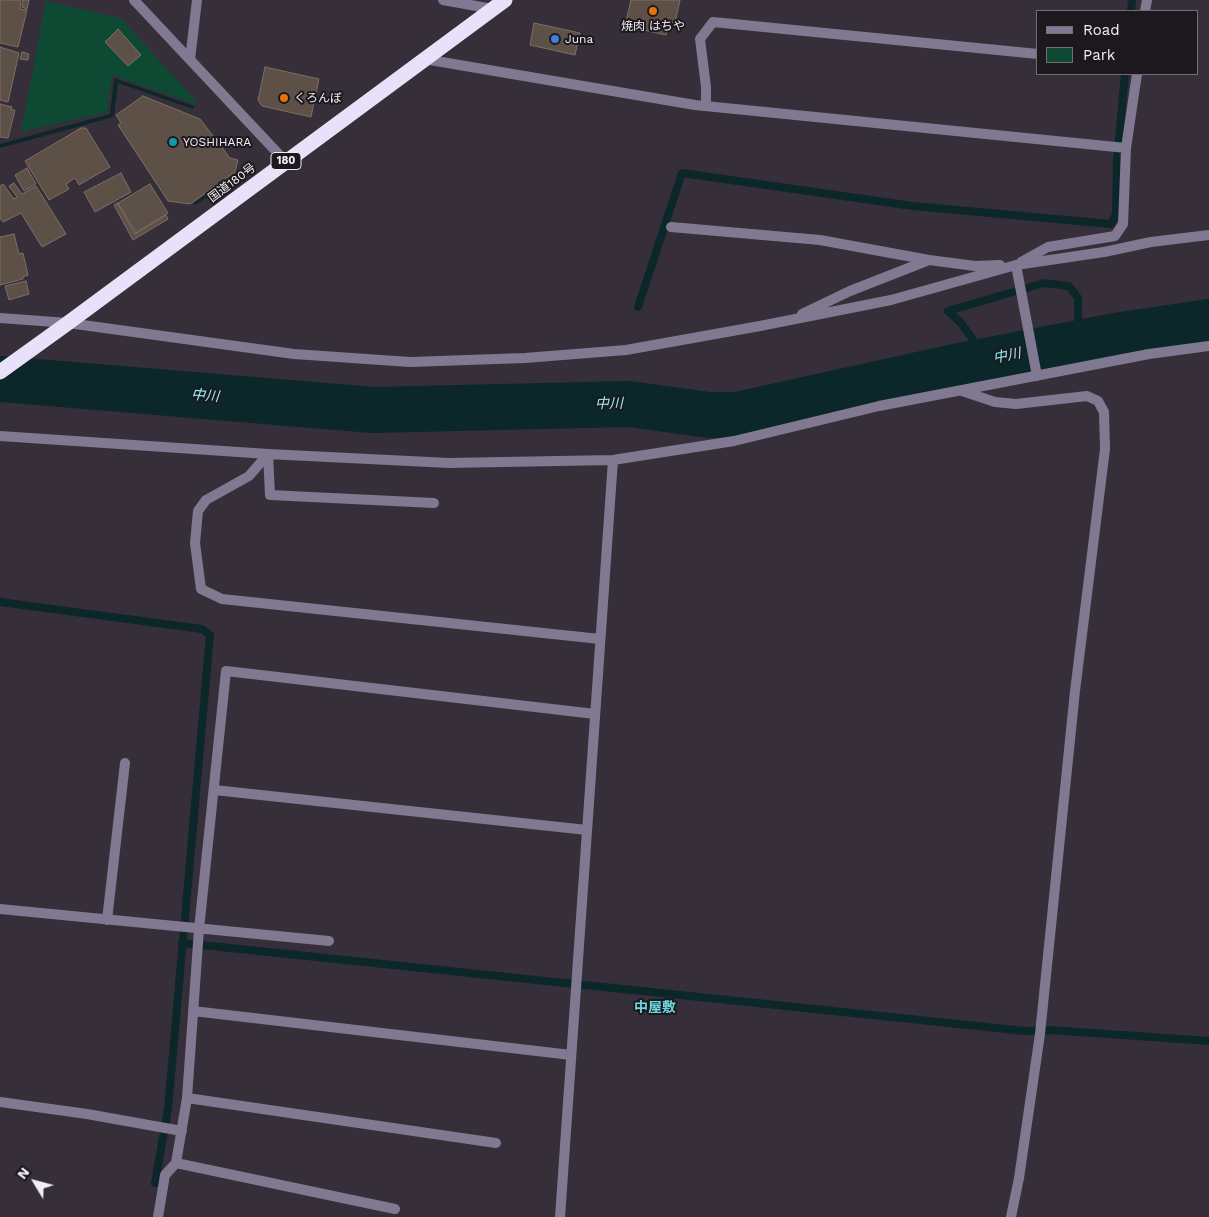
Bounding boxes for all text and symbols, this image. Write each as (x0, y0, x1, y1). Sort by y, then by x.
marker: 焼肉 はちや (647, 5, 659, 17)
legend (1036, 10, 1199, 75)
place label: 焼肉 はちや (621, 19, 685, 33)
text: Road (1083, 21, 1120, 39)
place label: Juna (565, 32, 593, 46)
marker: Juna (549, 33, 561, 45)
text: Park (1083, 46, 1115, 64)
place label: くろんぼ (294, 91, 342, 105)
marker: くろんぼ (278, 92, 290, 104)
place label: YOSHIHARA (183, 135, 251, 149)
marker: YOSHIHARA (167, 136, 179, 148)
road number: 180 (271, 153, 301, 170)
street label: 国道180号 (205, 161, 259, 205)
water label: 中川 (992, 345, 1022, 367)
water label: 中川 (190, 386, 220, 406)
water label: 中川 (595, 395, 623, 413)
district label: 中屋敷 (634, 1000, 676, 1016)
north arrow (10, 1157, 60, 1207)
text: N (14, 1164, 33, 1182)

